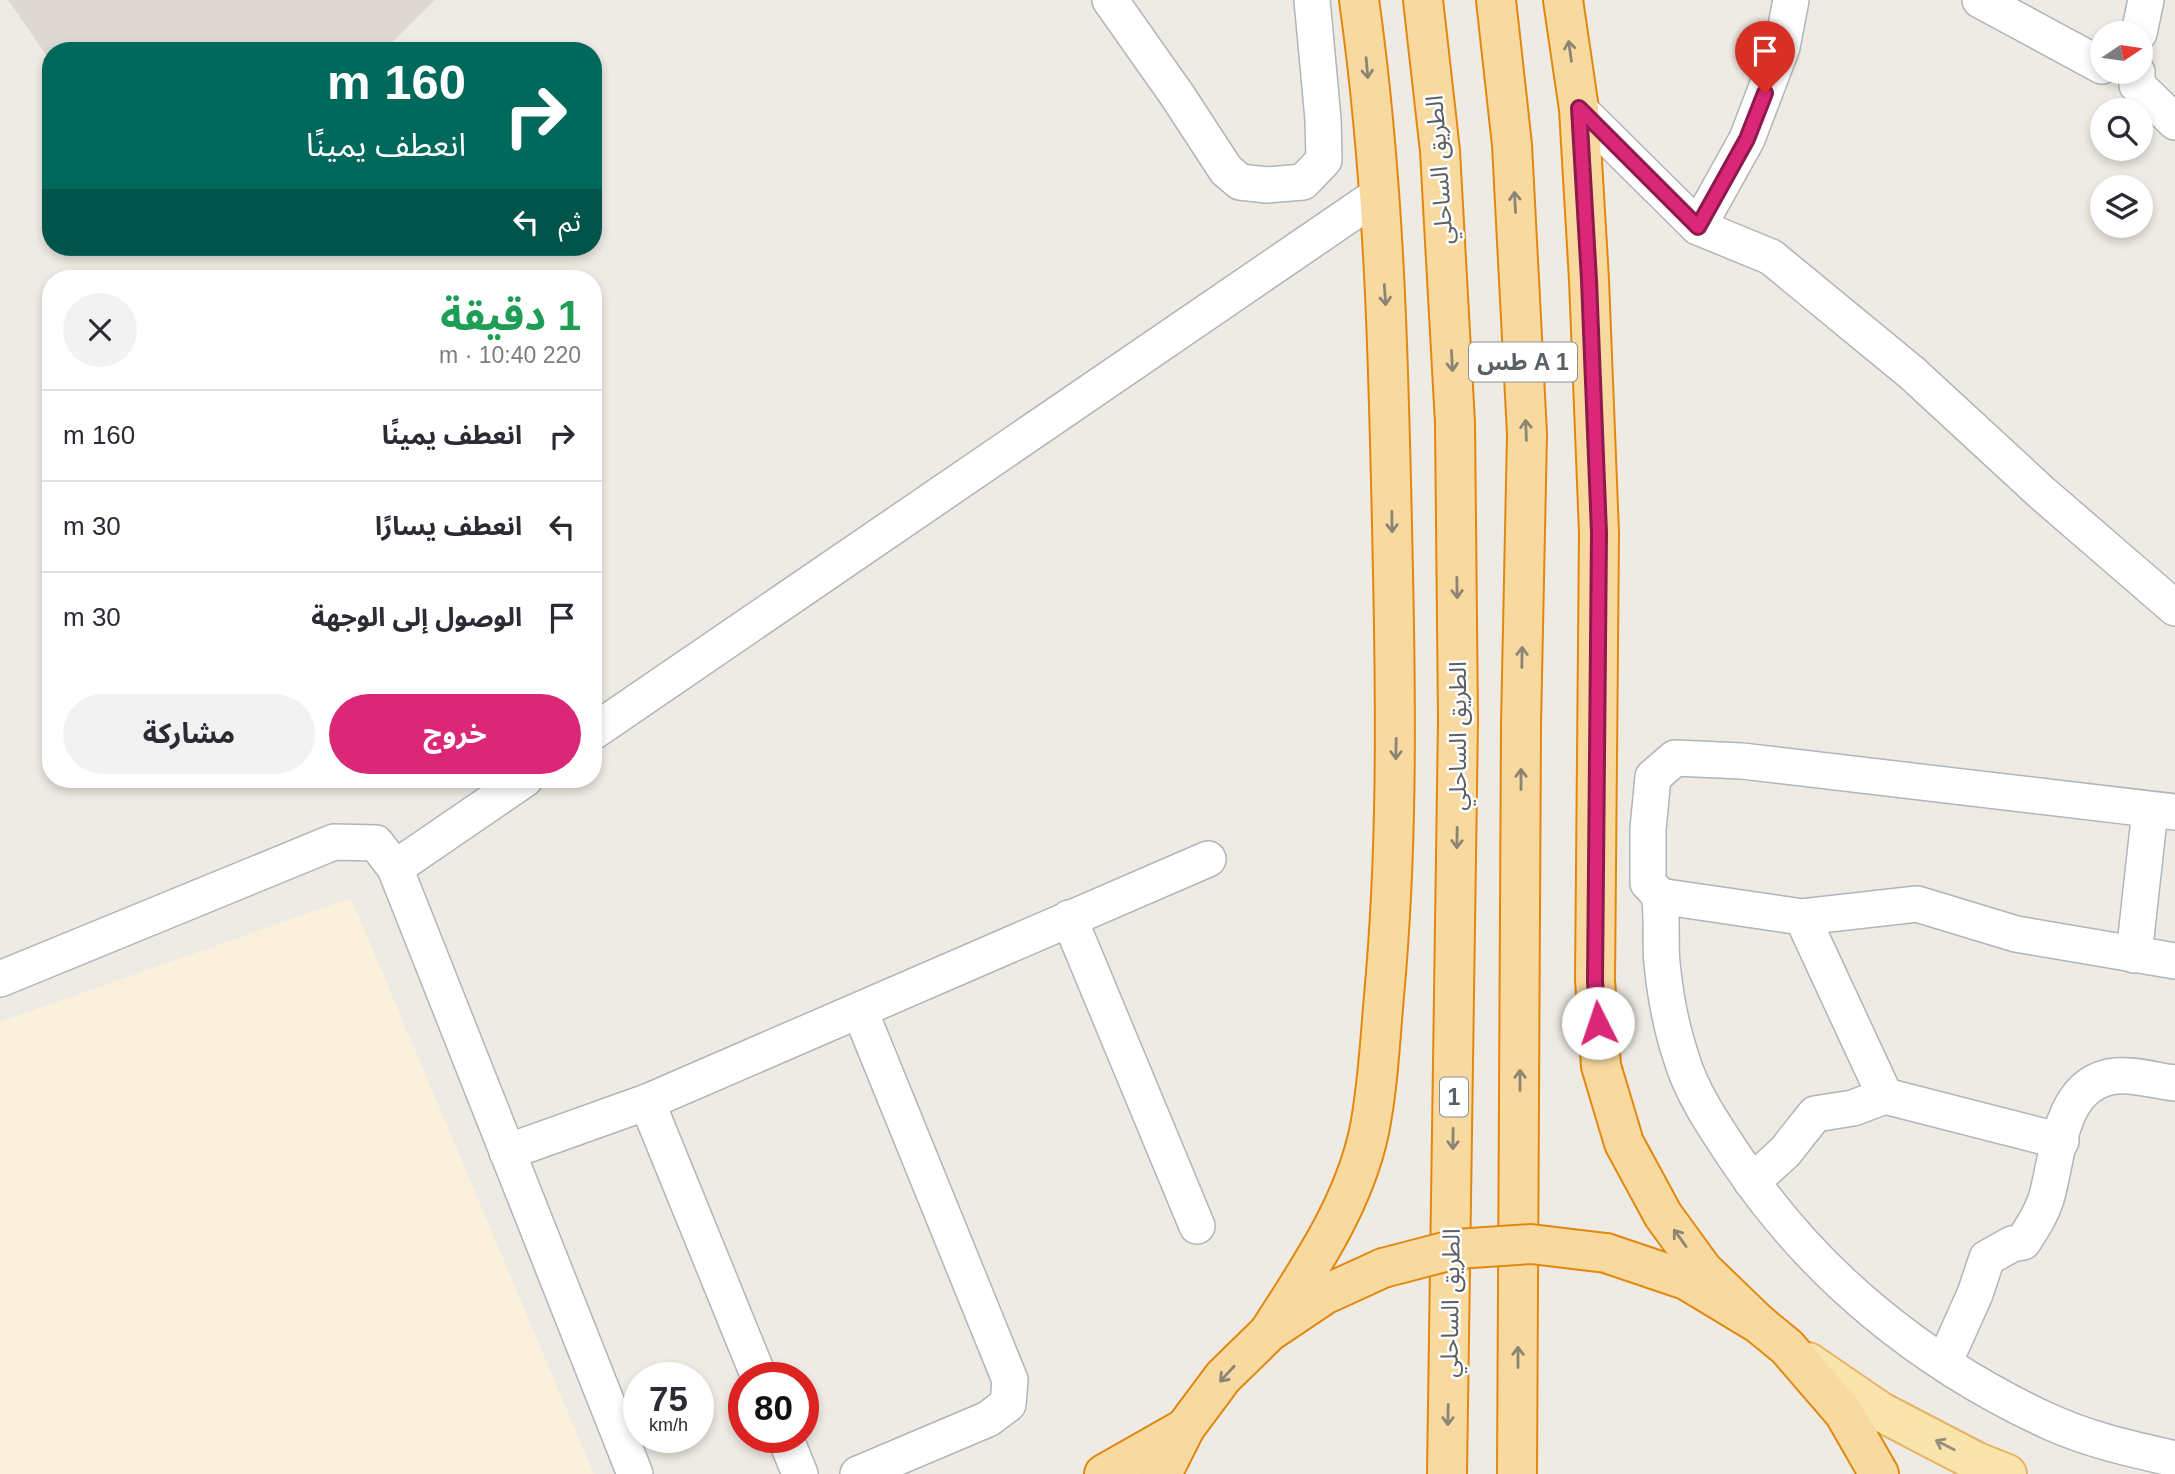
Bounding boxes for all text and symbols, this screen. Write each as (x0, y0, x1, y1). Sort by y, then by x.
pin (1735, 21, 1795, 93)
north arrow (2090, 21, 2152, 84)
map controls (2090, 21, 2153, 238)
icon: arrive (1746, 32, 1784, 70)
one-way arrow (1564, 40, 1577, 63)
text: 160 m (327, 55, 466, 109)
one-way arrow (1361, 56, 1374, 79)
icon: right (490, 70, 581, 161)
street label: الطريق الساحلي (1420, 94, 1463, 245)
button: search (2090, 98, 2153, 161)
text: انعطف يمينًا (306, 127, 466, 163)
button: layers (2090, 175, 2153, 238)
one-way arrow (1508, 192, 1521, 214)
icon: left (507, 203, 545, 241)
text: ثم (559, 207, 581, 237)
one-way arrow (1379, 283, 1392, 305)
text: 1 دقيقة (440, 292, 581, 339)
button: close (63, 293, 137, 367)
text: 220 m · 10:40 (439, 342, 581, 368)
road number: طس A 1 (1469, 342, 1577, 382)
one-way arrow (1445, 349, 1458, 372)
icon: right (543, 417, 581, 455)
one-way arrow (1520, 418, 1533, 441)
text: 160 m (63, 420, 135, 450)
text: انعطف يمينًا (382, 420, 522, 450)
icon: left (543, 508, 581, 546)
one-way arrow (1385, 510, 1399, 533)
text: 30 m (63, 511, 121, 541)
text: انعطف يسارًا (375, 511, 522, 541)
one-way arrow (1450, 577, 1464, 600)
icon: arrive (543, 599, 581, 637)
text: 30 m (63, 602, 121, 632)
text: الوصول إلى الوجهة (311, 602, 522, 632)
one-way arrow (1516, 646, 1529, 669)
street label: الطريق الساحلي (1444, 661, 1476, 811)
button: مشاركة (63, 694, 315, 774)
button: خروج (329, 694, 581, 774)
one-way arrow (1389, 738, 1402, 761)
one-way arrow (1514, 768, 1528, 791)
one-way arrow (1450, 826, 1464, 849)
position arrow (1561, 986, 1635, 1060)
one-way arrow (1513, 1069, 1527, 1092)
road number: 1 (1440, 1078, 1468, 1116)
one-way arrow (1446, 1127, 1460, 1150)
street label: الطريق الساحلي (1435, 1228, 1470, 1378)
one-way arrow (1673, 1229, 1688, 1248)
one-way arrow (1511, 1346, 1525, 1369)
speed limit sign: 80 (728, 1362, 819, 1453)
one-way arrow (1219, 1365, 1235, 1383)
text: 75 (649, 1379, 688, 1418)
one-way arrow (1442, 1403, 1455, 1426)
text: km/h (649, 1415, 688, 1435)
one-way arrow (1935, 1438, 1956, 1451)

